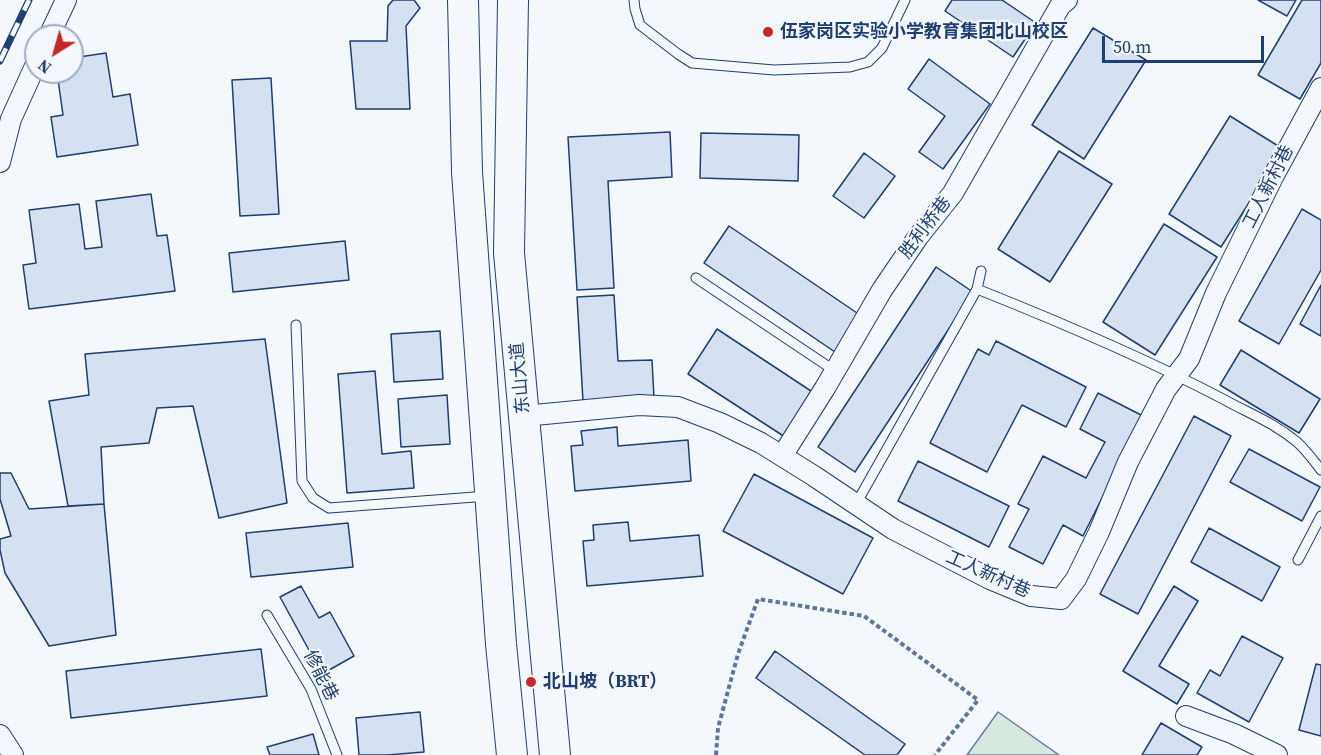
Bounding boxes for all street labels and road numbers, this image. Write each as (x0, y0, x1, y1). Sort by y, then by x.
street label: 工人新村巷 (1239, 142, 1299, 232)
street label: 胜利桥巷 (896, 193, 956, 263)
street label: 东山大道 (507, 341, 535, 415)
street label: 工人新村巷 (942, 547, 1034, 603)
street label: 修能巷 (298, 647, 342, 705)

